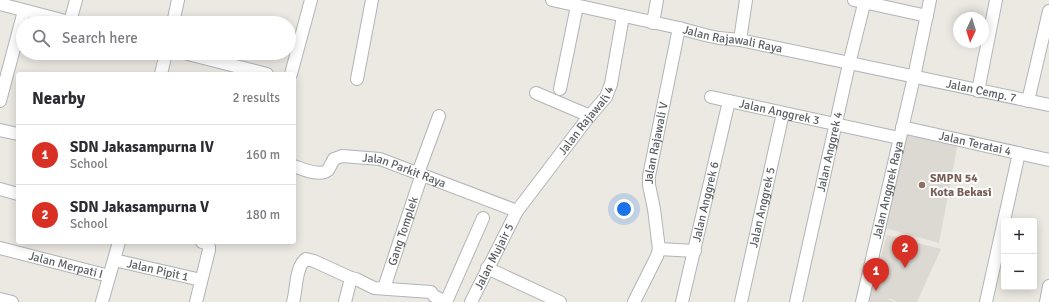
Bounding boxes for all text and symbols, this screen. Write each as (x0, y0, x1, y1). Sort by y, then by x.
north arrow (953, 12, 989, 48)
search box (16, 16, 296, 60)
street label: Jalan Rajawali Raya (681, 22, 784, 57)
icon: search (30, 27, 52, 49)
text: Search here (62, 29, 138, 47)
street label: Jalan Cemp. 7 (945, 77, 1018, 106)
street label: Jalan Rajawali 4 (555, 84, 618, 158)
text: Nearby (32, 88, 85, 109)
text: 2 results (232, 90, 280, 106)
street label: Jalan Anggrek 3 (738, 96, 821, 128)
street label: Jalan Rajawali V (642, 101, 672, 184)
street label: Jalan Anggrek 4 (814, 110, 846, 193)
street label: Jalan Teratai 4 (937, 129, 1013, 159)
text: SDN Jakasampurna IV (70, 138, 214, 156)
street label: Jalan Anggrek Raya (870, 140, 907, 241)
text: 1 (41, 147, 49, 163)
text: 160 m (246, 147, 280, 163)
street label: Jalan Parkit Raya (362, 151, 448, 191)
text: School (70, 156, 108, 172)
street label: Jalan Anggrek 6 (689, 160, 723, 243)
street label: Jalan Anggrek 5 (746, 166, 779, 249)
place label: SMPN 54 Kota Bekasi (930, 171, 992, 200)
marker: SMPN 54 Kota Bekasi (917, 180, 927, 190)
street label: Gang Tomplek (385, 195, 422, 268)
text: SDN Jakasampurna V (70, 198, 209, 216)
your location (614, 199, 634, 219)
text: 2 (41, 207, 49, 223)
text: 180 m (246, 207, 280, 223)
text: School (70, 216, 108, 232)
map controls (1001, 218, 1037, 290)
button: + (1001, 218, 1037, 254)
street label: Jalan Mujair 5 (471, 221, 518, 292)
pin: 2 (892, 235, 918, 268)
street label: Jalan Merpati I (27, 249, 105, 282)
button: − (1001, 254, 1037, 290)
street label: Jalan Pipit 1 (125, 256, 190, 285)
pin: 1 (863, 258, 889, 291)

